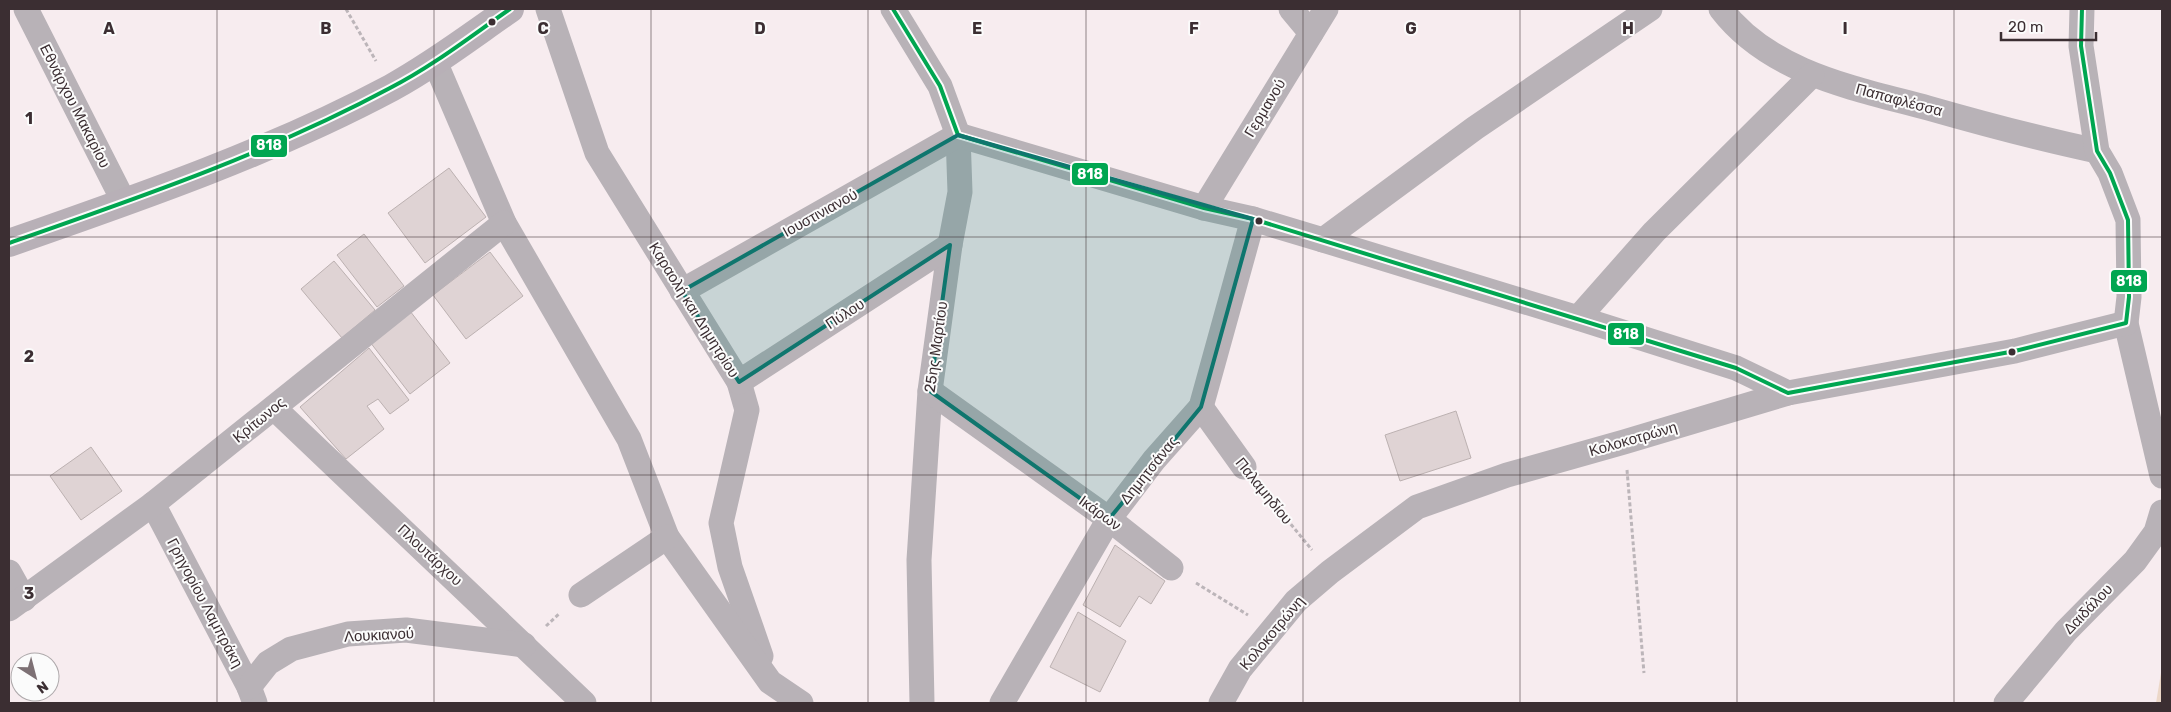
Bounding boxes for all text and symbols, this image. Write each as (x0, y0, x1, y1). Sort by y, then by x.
scale bar (2001, 10, 2096, 42)
unlabelled marker (487, 17, 497, 27)
text: 20 m (2008, 18, 2043, 36)
text: A (103, 19, 115, 38)
text: B (320, 19, 332, 38)
text: C (537, 19, 549, 38)
text: D (754, 19, 766, 38)
text: E (972, 19, 982, 38)
text: F (1189, 19, 1199, 38)
text: G (1405, 19, 1417, 38)
text: H (1622, 19, 1634, 38)
text: I (1842, 19, 1848, 38)
street label: Εθνάρχου Μακαρίου (36, 41, 114, 171)
street label: Γερμανού (1241, 76, 1289, 140)
street label: Παπαφλέσσα (1854, 80, 1945, 120)
text: 1 (25, 109, 33, 128)
line badge: 818 (250, 134, 288, 158)
text: 818 (256, 137, 282, 154)
line badge: 818 (1071, 162, 1109, 186)
text: 818 (1077, 166, 1103, 183)
street label: Ιουστινιανού (779, 185, 861, 241)
unlabelled marker (1254, 216, 1264, 226)
street label: Καραολή και Δημητρίου (645, 239, 743, 381)
line badge: 818 (2110, 269, 2148, 293)
text: 818 (2116, 273, 2142, 290)
street label: Πύλου (822, 295, 868, 333)
street label: 25ης Μαρτίου (921, 300, 951, 394)
line badge: 818 (1607, 322, 1645, 346)
text: 818 (1613, 326, 1639, 343)
text: 2 (24, 347, 34, 366)
unlabelled marker (2007, 347, 2017, 357)
street label: Κρίτωνος (229, 393, 289, 447)
street label: Κολοκοτρώνη (1587, 418, 1679, 460)
street label: Δημητσάνας (1116, 432, 1182, 508)
street label: Παλαμηδίου (1232, 454, 1296, 528)
street label: Ικάρων (1075, 492, 1125, 534)
street label: Πλουτάρχου (394, 521, 466, 589)
street label: Γρηγορίου Λαμπράκη (163, 535, 247, 671)
street label: Δαιδάλου (2060, 580, 2116, 638)
text: 3 (24, 584, 34, 603)
street label: Κολοκοτρώνη (1236, 592, 1308, 674)
street label: Λουκιανού (344, 624, 414, 646)
north arrow (10, 652, 60, 702)
text: N (33, 677, 51, 697)

